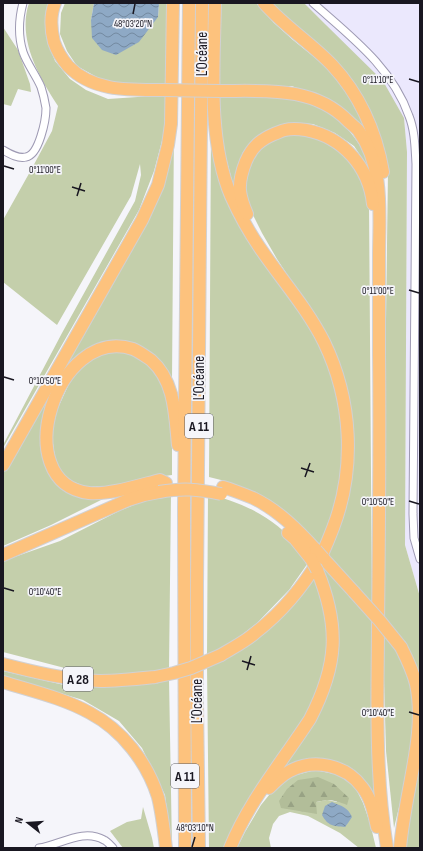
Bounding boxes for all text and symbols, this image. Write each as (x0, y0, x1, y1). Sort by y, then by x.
text: 48°03'20"N (114, 18, 152, 30)
street label: L’Océane (193, 32, 212, 76)
text: 0°11'10"E (363, 74, 393, 86)
text: 0°11'00"E (29, 164, 61, 176)
text: 0°11'00"E (362, 285, 394, 297)
street label: L’Océane (190, 356, 209, 400)
text: 0°10'50"E (29, 375, 61, 387)
road number: A 11 (185, 414, 213, 438)
text: 0°10'50"E (362, 496, 394, 508)
text: 0°10'40"E (29, 586, 61, 598)
road number: A 28 (63, 667, 93, 691)
street label: L’Océane (188, 679, 207, 723)
text: 0°10'40"E (362, 707, 394, 719)
road number: A 11 (171, 764, 199, 788)
north arrow (8, 803, 48, 843)
text: N (12, 815, 26, 825)
text: 48°03'10"N (176, 822, 214, 834)

